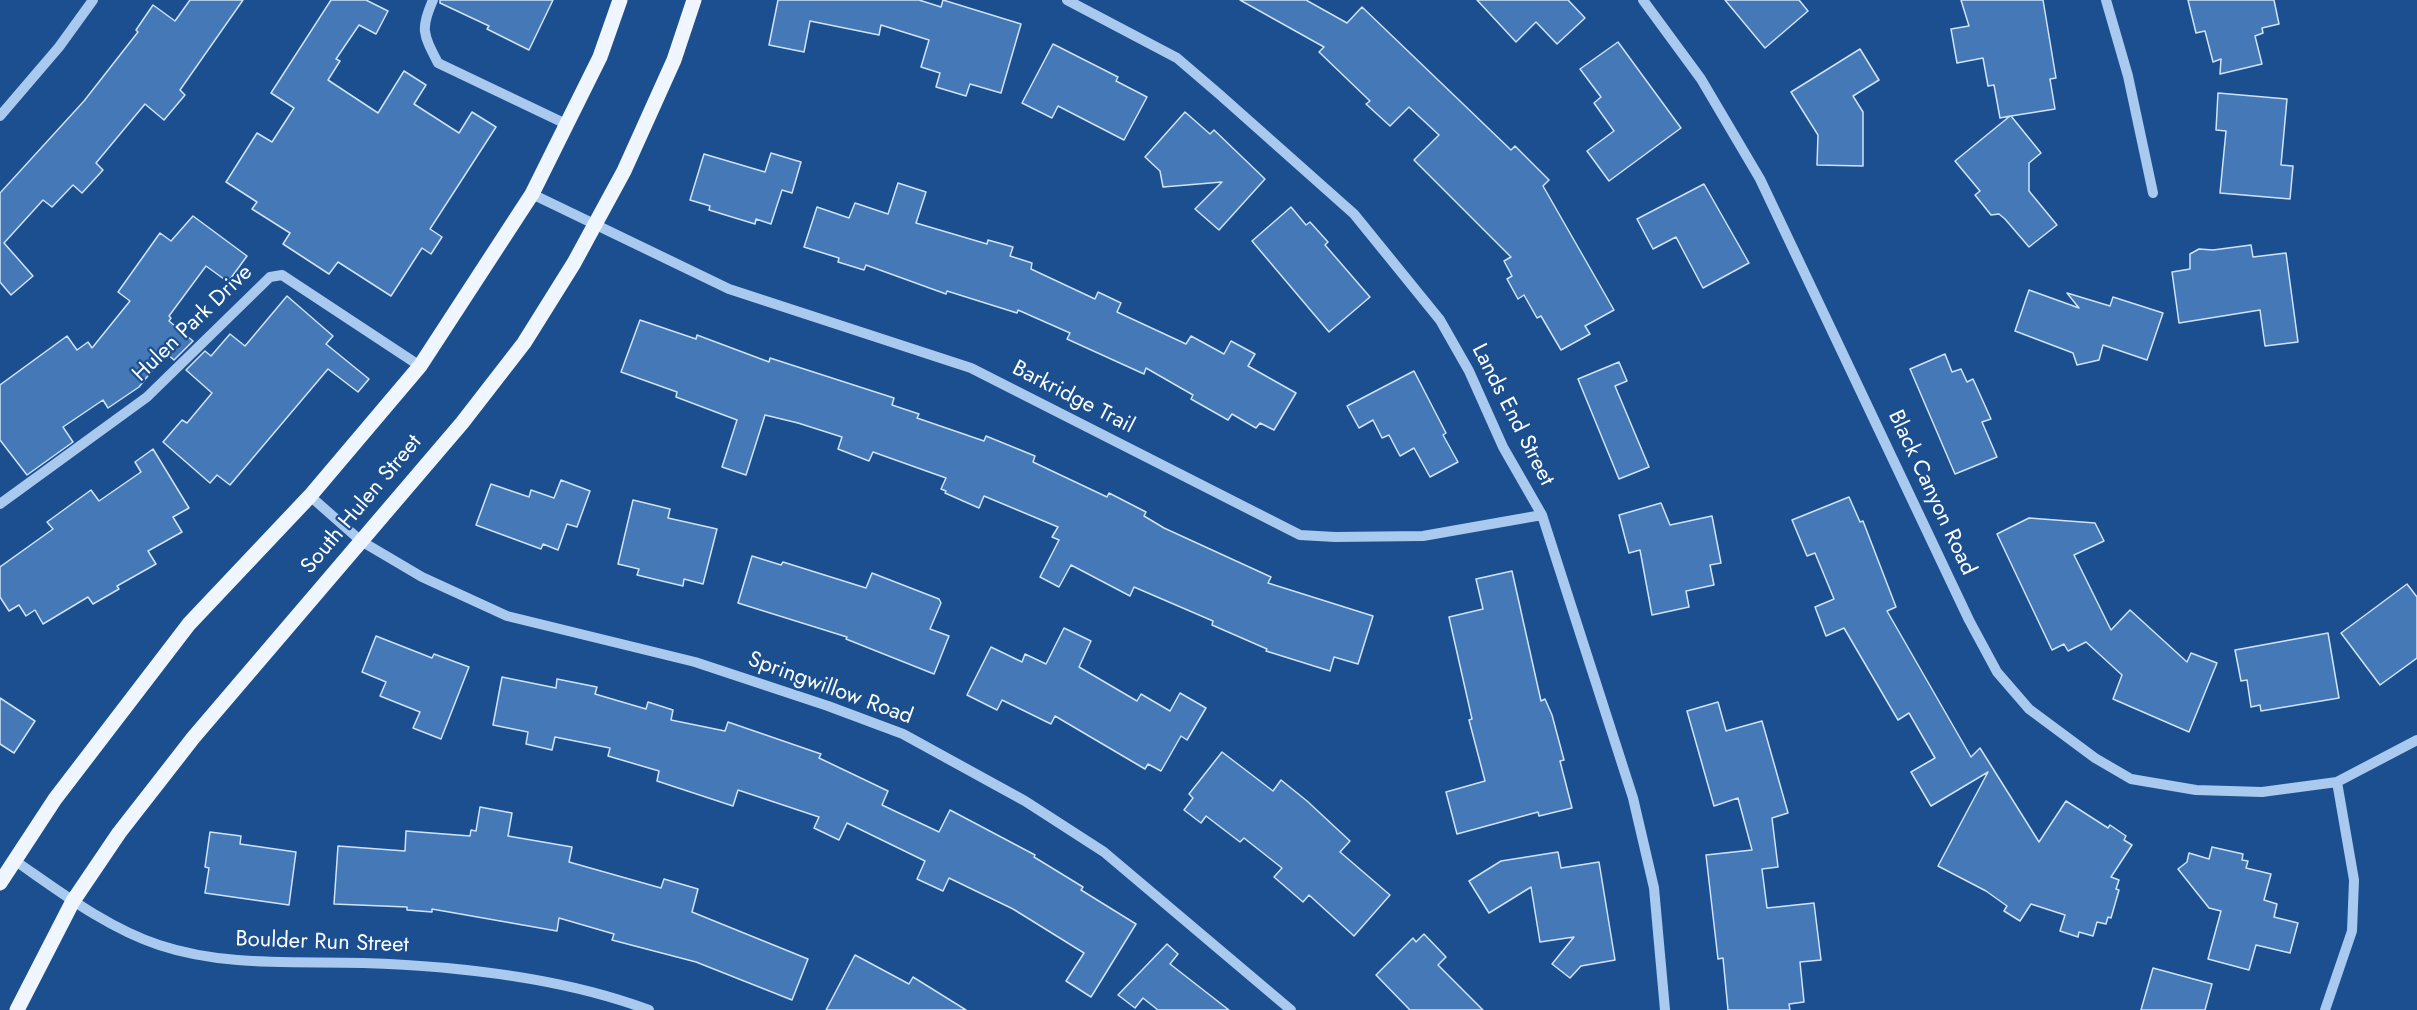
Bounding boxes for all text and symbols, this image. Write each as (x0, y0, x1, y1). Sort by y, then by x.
street label: Hulen Park Drive (128, 260, 258, 388)
street label: Lands End Street (1465, 340, 1559, 490)
street label: Barkridge Trail (1007, 356, 1139, 440)
street label: Black Canyon Road (1881, 406, 1981, 580)
street label: South Hulen Street (296, 430, 428, 580)
street label: Springwillow Road (744, 647, 916, 731)
street label: Boulder Run Street (235, 927, 409, 959)

